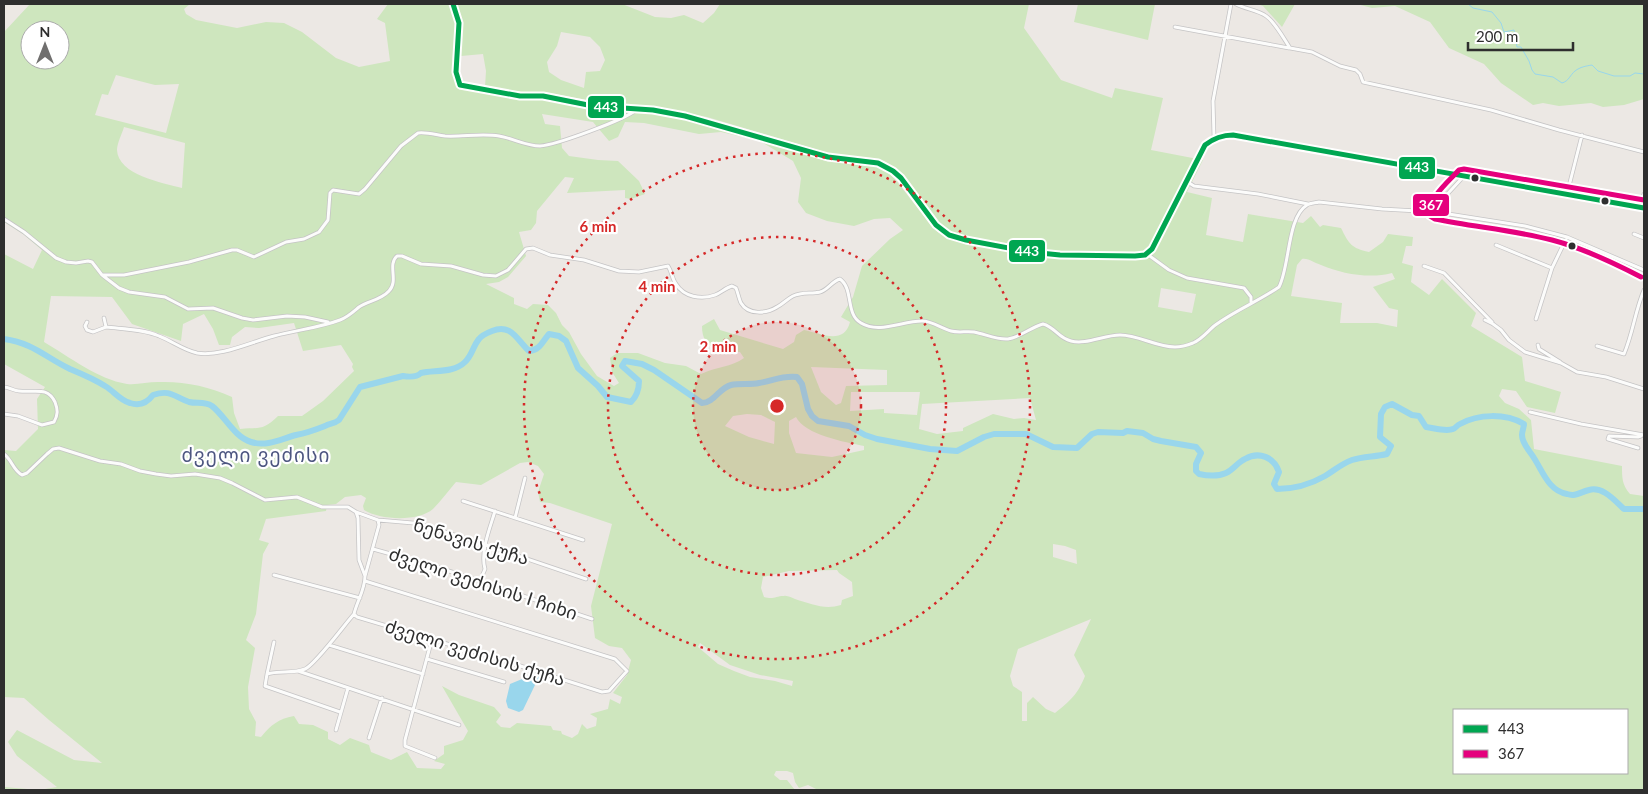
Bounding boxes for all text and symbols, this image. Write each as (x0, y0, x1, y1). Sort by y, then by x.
north arrow (20, 20, 70, 70)
scale bar (1468, 20, 1573, 52)
text: N (40, 23, 50, 40)
text: 200 m (1476, 27, 1518, 45)
line badge: 443 (587, 95, 625, 119)
text: 443 (594, 98, 618, 115)
line badge: 443 (1398, 156, 1436, 180)
text: 443 (1405, 158, 1429, 175)
unlabelled marker (1470, 173, 1480, 183)
line badge: 367 (1412, 193, 1450, 217)
text: 367 (1419, 196, 1443, 213)
unlabelled marker (1600, 196, 1610, 206)
text: 6 min (579, 217, 617, 235)
line badge: 443 (1008, 239, 1046, 263)
unlabelled marker (1567, 241, 1577, 251)
text: 443 (1015, 242, 1039, 259)
text: 4 min (638, 277, 676, 295)
text: 2 min (699, 337, 737, 355)
centre of rings (768, 397, 786, 415)
district label: ძველი ვეძისი (182, 443, 330, 468)
street label: ნენავის ქუჩა (411, 513, 532, 570)
street label: ძველი ვეძისის I ჩიხი (386, 542, 580, 625)
street label: ძველი ვეძისის ქუჩა (382, 614, 568, 691)
legend (1453, 709, 1628, 774)
text: 443 (1498, 719, 1524, 737)
text: 367 (1498, 744, 1524, 762)

